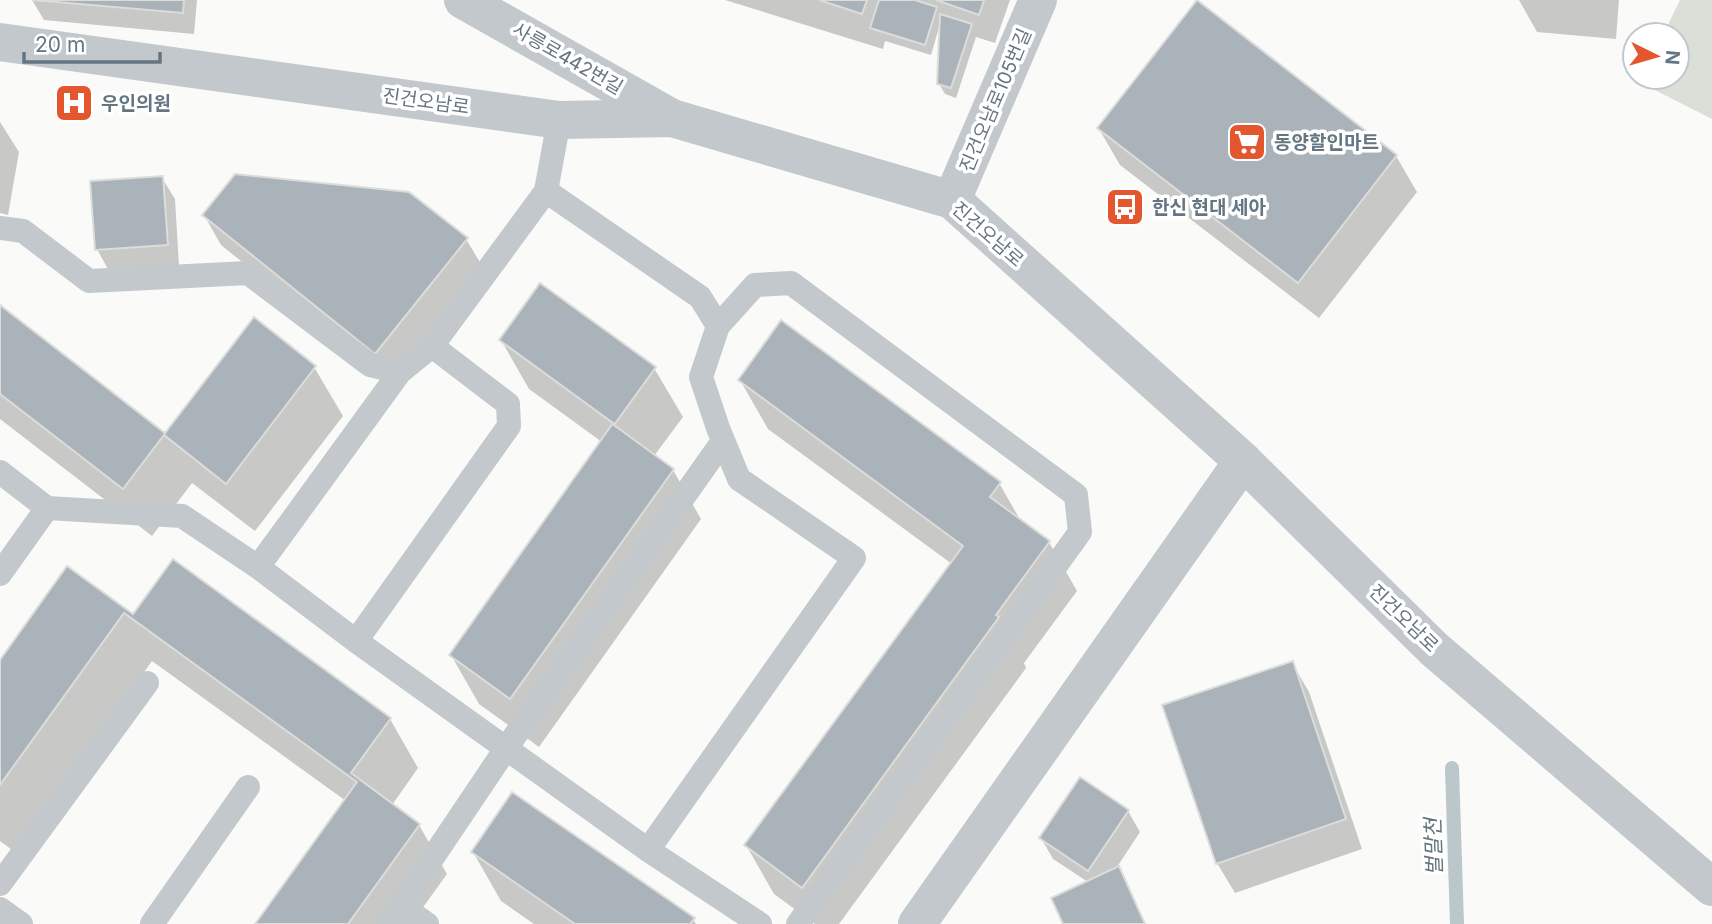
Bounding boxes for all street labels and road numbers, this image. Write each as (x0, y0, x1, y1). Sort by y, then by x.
street label: 사릉로442번길 (509, 18, 627, 99)
street label: 진건오남로105번길 (955, 25, 1036, 175)
street label: 진건오남로 (381, 84, 471, 119)
street label: 진건오남로 (947, 197, 1028, 272)
street label: 진건오남로 (1364, 580, 1443, 657)

